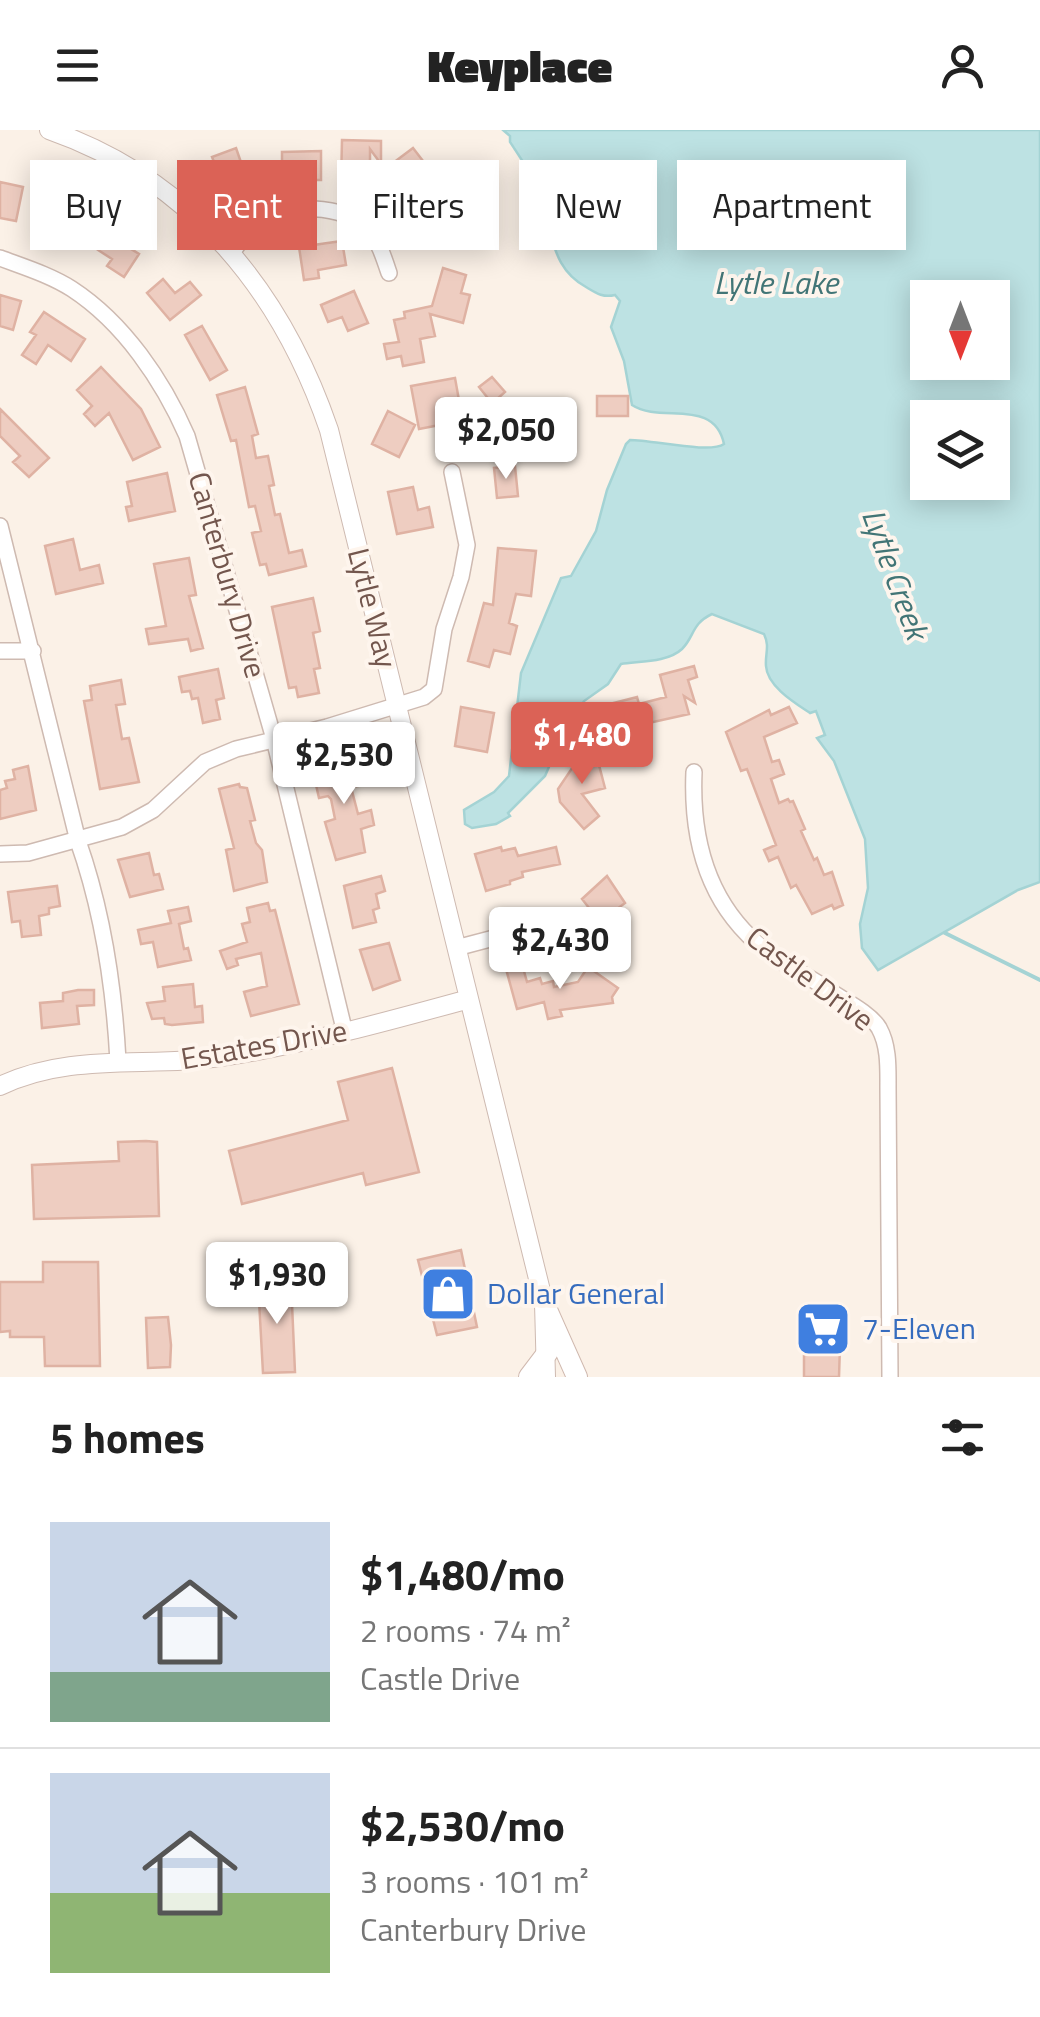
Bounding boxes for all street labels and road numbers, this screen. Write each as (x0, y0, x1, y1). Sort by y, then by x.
street label: Canterbury Drive (177, 466, 279, 683)
street label: Lytle Way (336, 543, 410, 673)
street label: Castle Drive (737, 915, 884, 1042)
street label: Estates Drive (177, 1007, 351, 1081)

